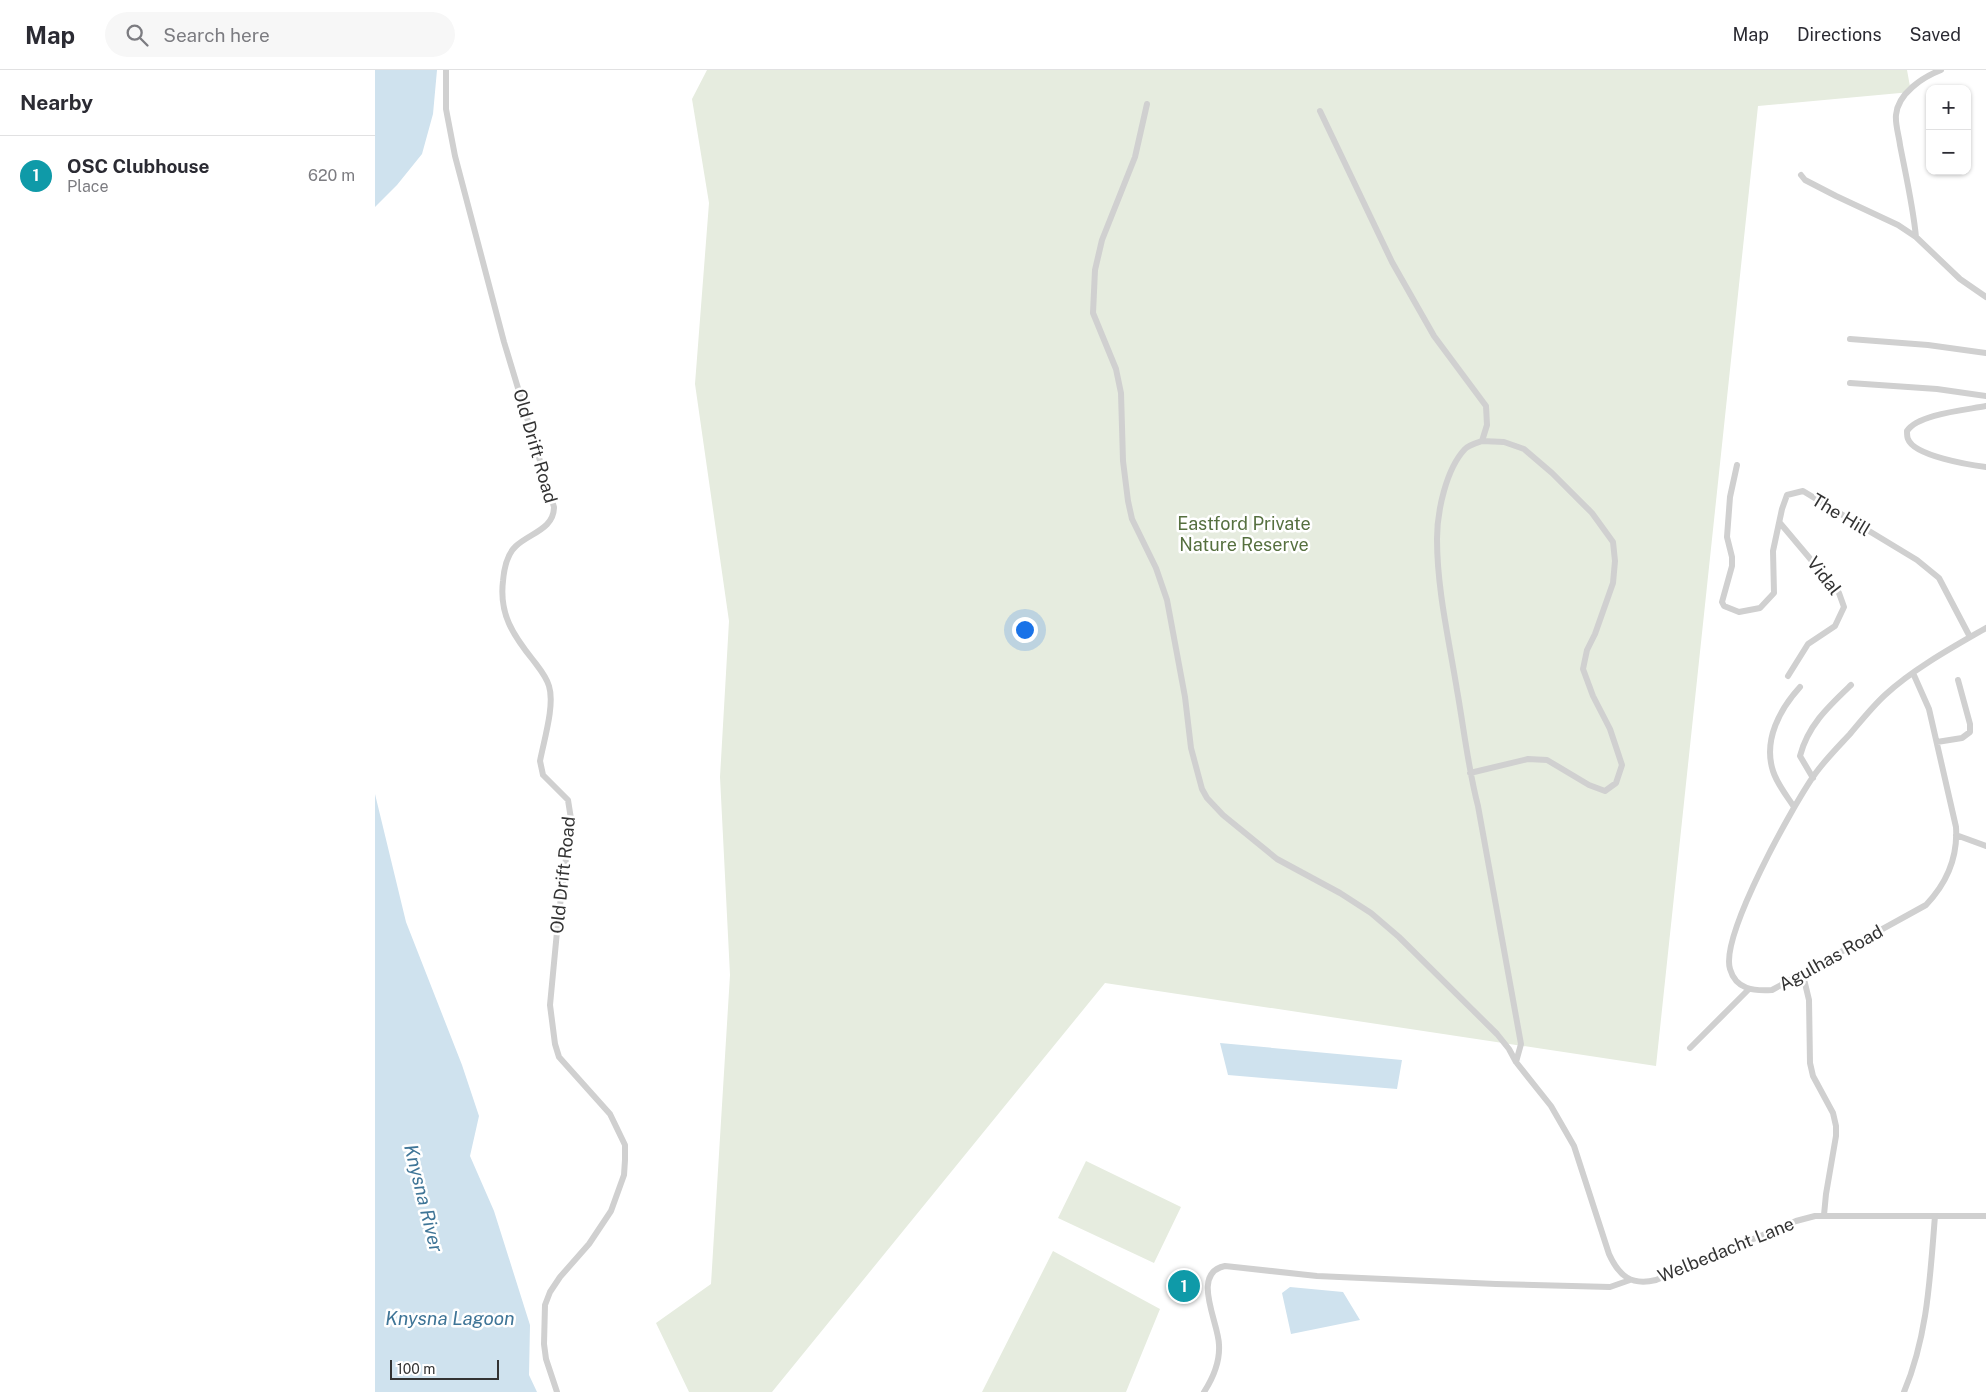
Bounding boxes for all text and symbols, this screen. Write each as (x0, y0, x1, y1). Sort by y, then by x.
search box (105, 12, 455, 57)
text: Map (25, 21, 75, 49)
icon: search (123, 21, 151, 49)
text: Search here (163, 24, 270, 46)
text: Map (1732, 24, 1769, 45)
text: Directions (1797, 24, 1882, 45)
text: Saved (1910, 24, 1961, 45)
map controls (1926, 85, 1971, 175)
button: + (1926, 85, 1971, 130)
text: Nearby (20, 90, 93, 115)
button: − (1926, 130, 1971, 175)
text: OSC Clubhouse (67, 155, 210, 177)
text: 1 (33, 166, 39, 185)
text: 620 m (308, 166, 355, 185)
text: Place (67, 177, 109, 196)
street label: Old Drift Road (509, 386, 562, 505)
street label: The Hill (1808, 489, 1874, 540)
park label: Eastford Private Nature Reserve (1177, 513, 1311, 555)
street label: Vidal (1803, 552, 1846, 599)
your location (1012, 617, 1038, 643)
street label: Old Drift Road (546, 815, 579, 935)
street label: Agulhas Road (1775, 920, 1886, 995)
water label: Knysna River (400, 1142, 448, 1255)
street label: Welbedacht Lane (1655, 1213, 1797, 1286)
pin: 1 (1168, 1267, 1200, 1305)
water label: Knysna Lagoon (385, 1307, 515, 1329)
scale bar (390, 1357, 499, 1380)
text: 100 m (397, 1361, 435, 1377)

